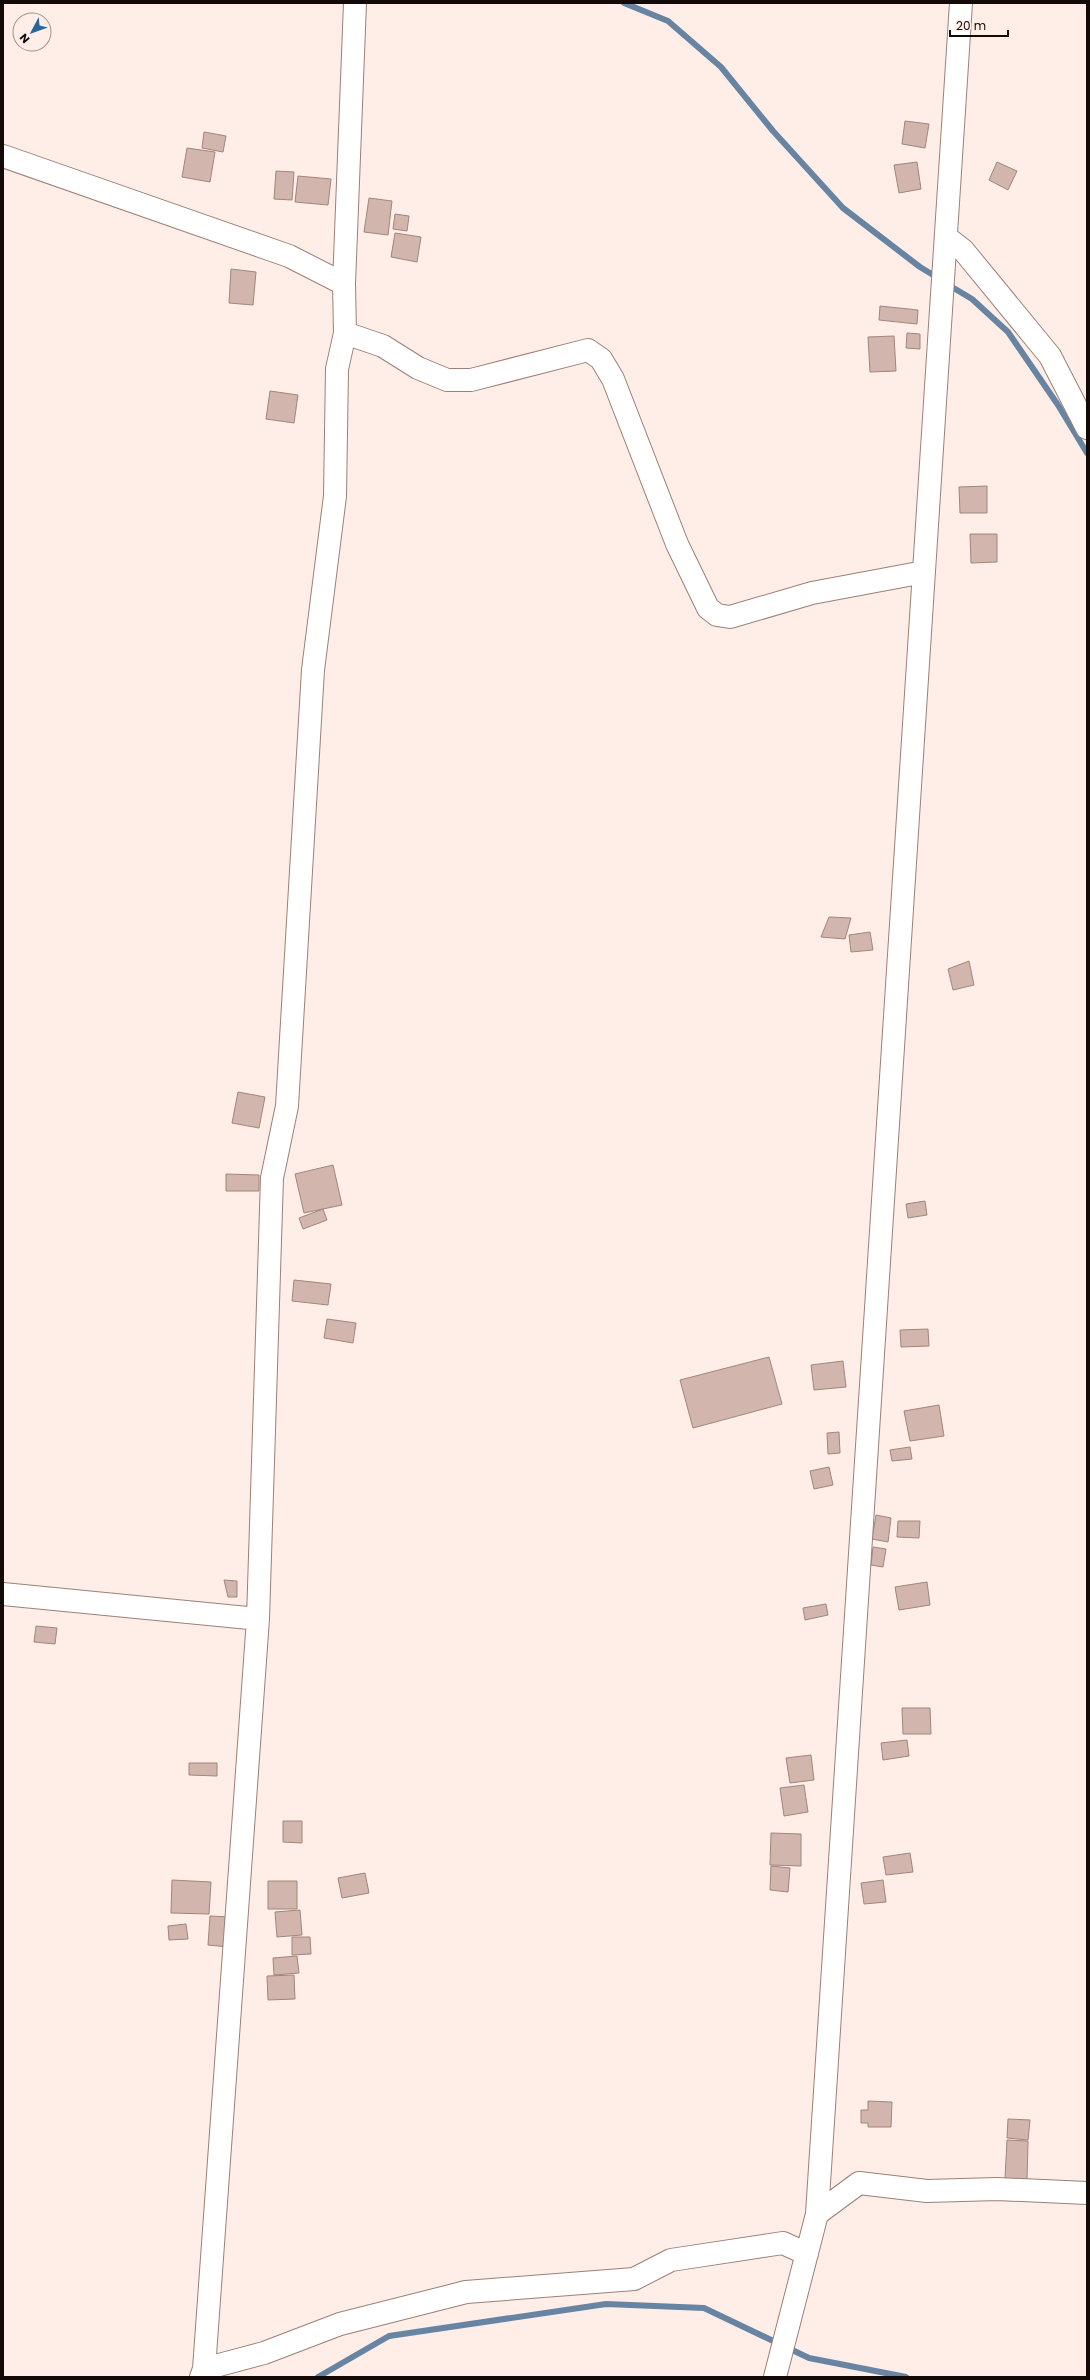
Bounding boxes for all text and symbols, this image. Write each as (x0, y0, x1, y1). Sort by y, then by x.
north arrow (12, 12, 52, 52)
scale bar (950, 12, 1008, 38)
text: 20 m (956, 17, 986, 34)
text: N (16, 30, 33, 47)

